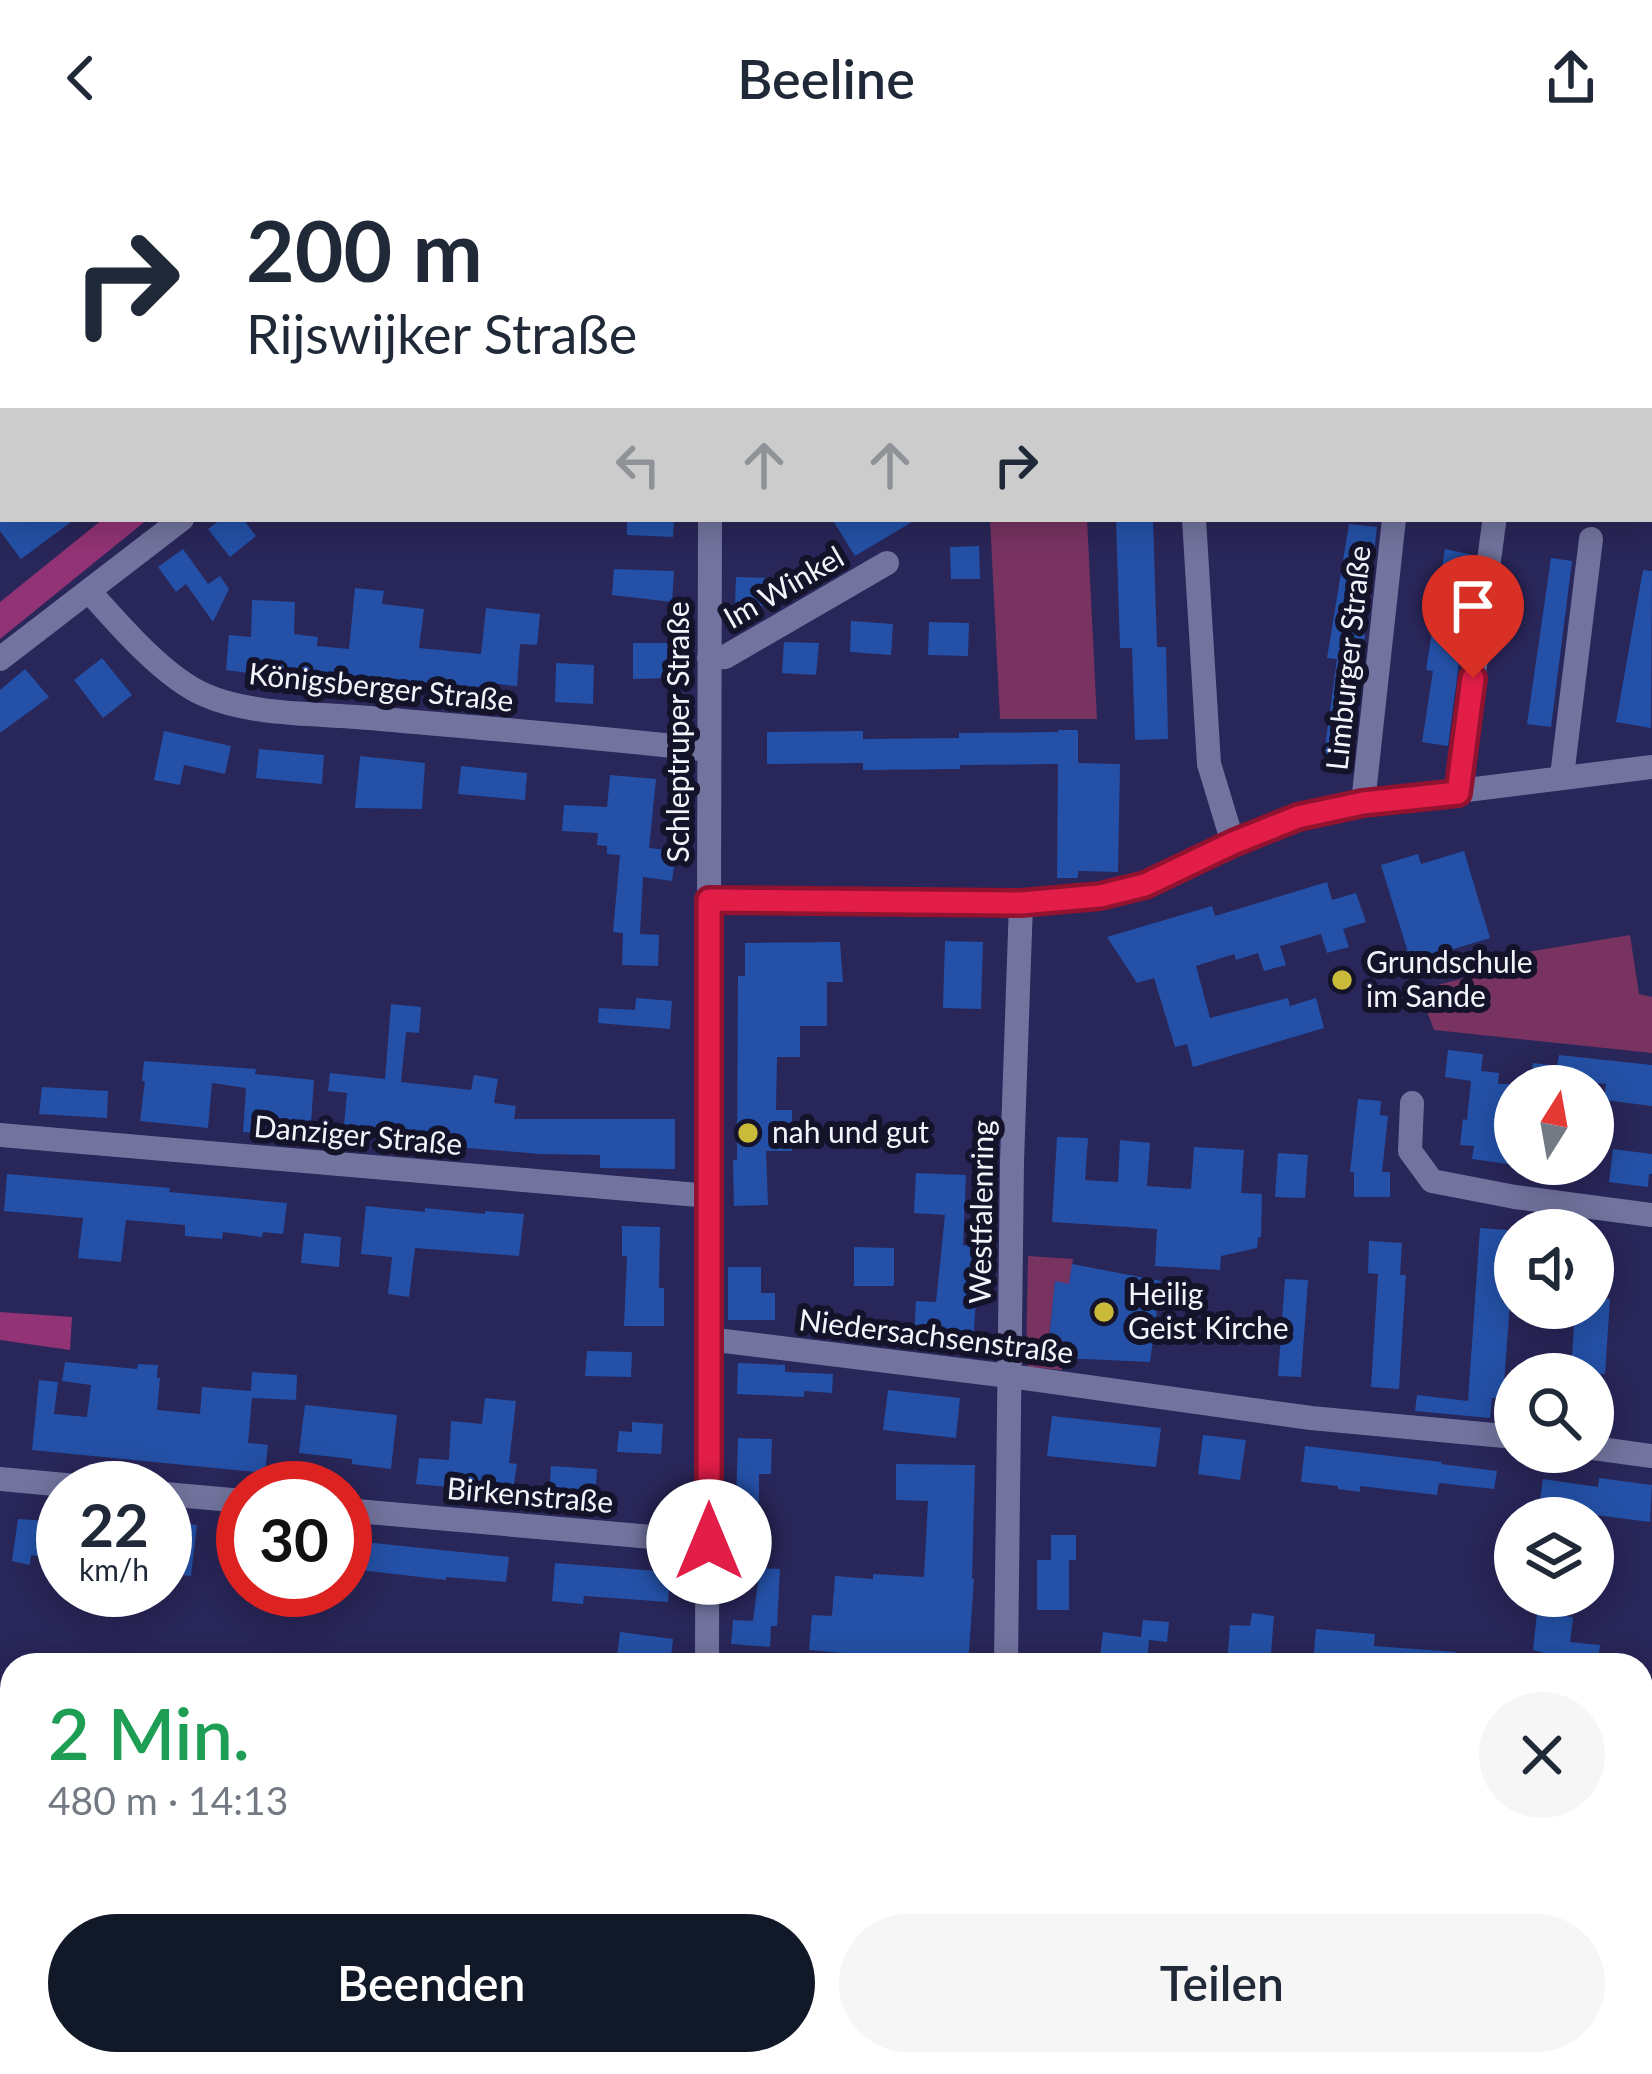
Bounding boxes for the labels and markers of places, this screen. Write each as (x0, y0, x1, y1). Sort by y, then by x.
pin (1422, 555, 1524, 678)
place label: Grundschule im Sande (1366, 943, 1533, 1013)
marker: Grundschule im Sande (1329, 967, 1355, 993)
place label: nah und gut (772, 1113, 929, 1149)
marker: nah und gut (735, 1120, 761, 1146)
place label: Heilig Geist Kirche (1128, 1275, 1289, 1345)
marker: Heilig Geist Kirche (1091, 1299, 1117, 1325)

